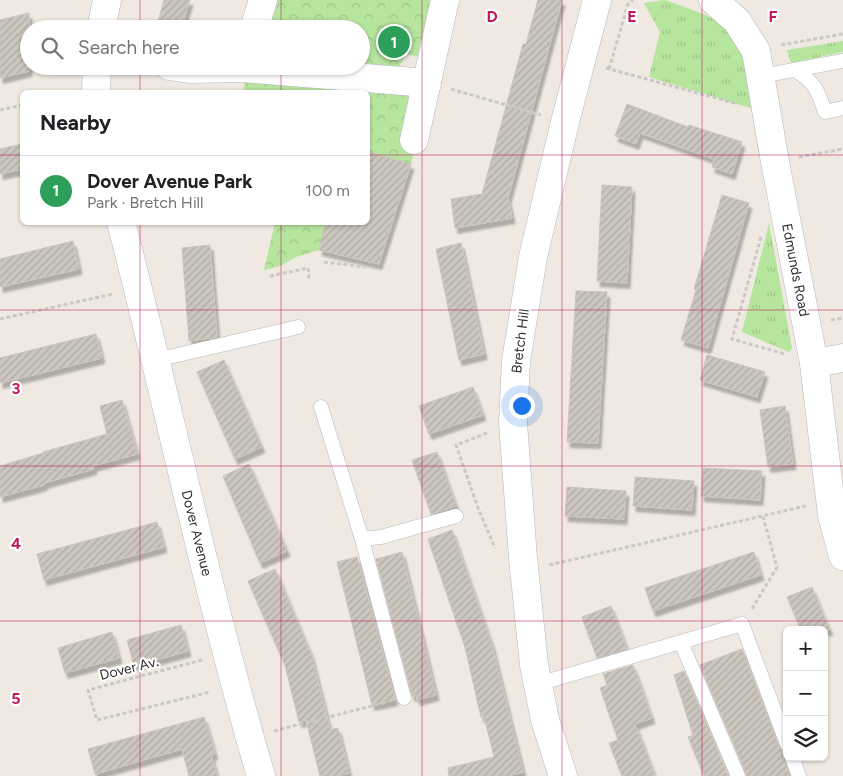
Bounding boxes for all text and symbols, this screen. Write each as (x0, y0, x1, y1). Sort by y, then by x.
text: D (486, 7, 498, 26)
text: E (627, 7, 637, 26)
text: F (769, 7, 778, 26)
search box (20, 20, 370, 75)
pin: 1 (378, 23, 410, 61)
icon: search (38, 34, 66, 62)
text: Search here (78, 36, 180, 59)
text: Nearby (40, 110, 111, 135)
text: Dover Avenue Park (87, 170, 252, 193)
text: 1 (53, 181, 59, 200)
text: 100 m (305, 181, 350, 200)
text: Park · Bretch Hill (87, 193, 204, 212)
street label: Edmunds Road (778, 222, 813, 318)
street label: Bretch Hill (508, 308, 533, 374)
text: 3 (12, 379, 21, 398)
your location (509, 393, 535, 419)
street label: Dover Avenue (178, 488, 215, 578)
text: 4 (11, 534, 21, 553)
map controls (783, 626, 828, 761)
button: + (783, 626, 828, 671)
street label: Dover Av. (98, 653, 160, 684)
button: − (783, 671, 828, 716)
text: 5 (11, 689, 21, 708)
button: layers (783, 716, 828, 761)

